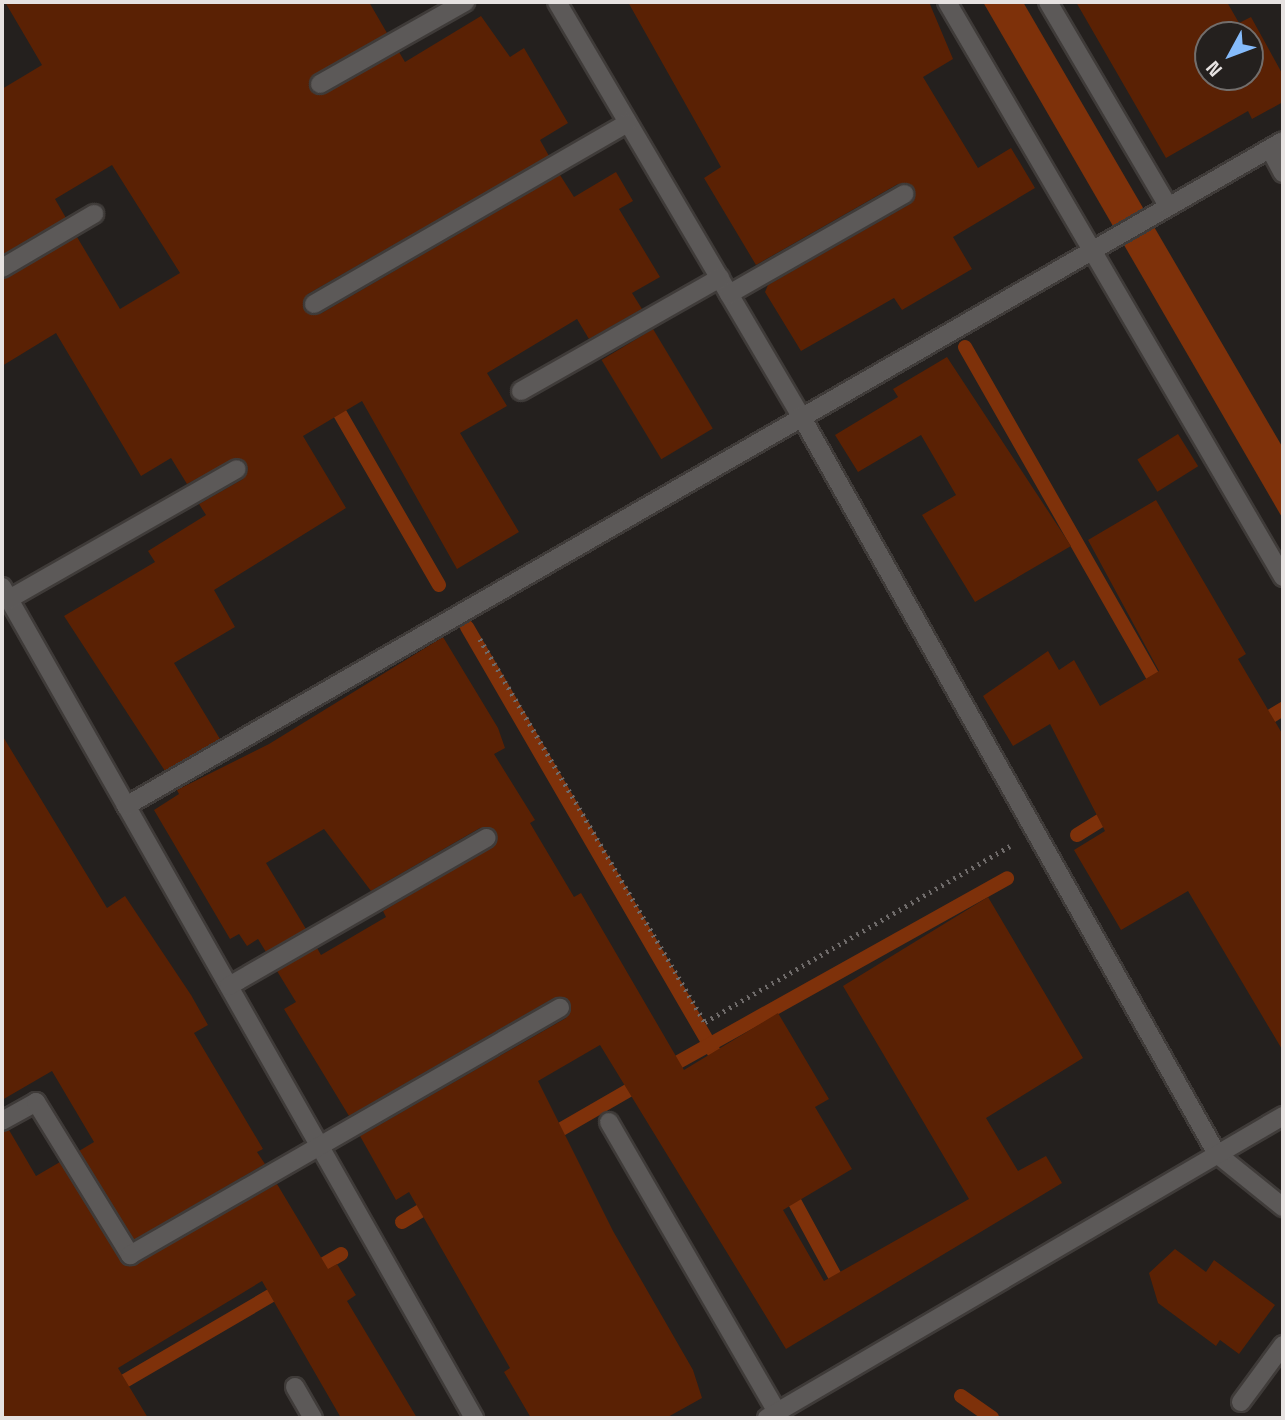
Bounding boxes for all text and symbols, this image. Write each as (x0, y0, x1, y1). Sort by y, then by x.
north arrow (1194, 21, 1264, 91)
text: N (1201, 56, 1228, 82)

